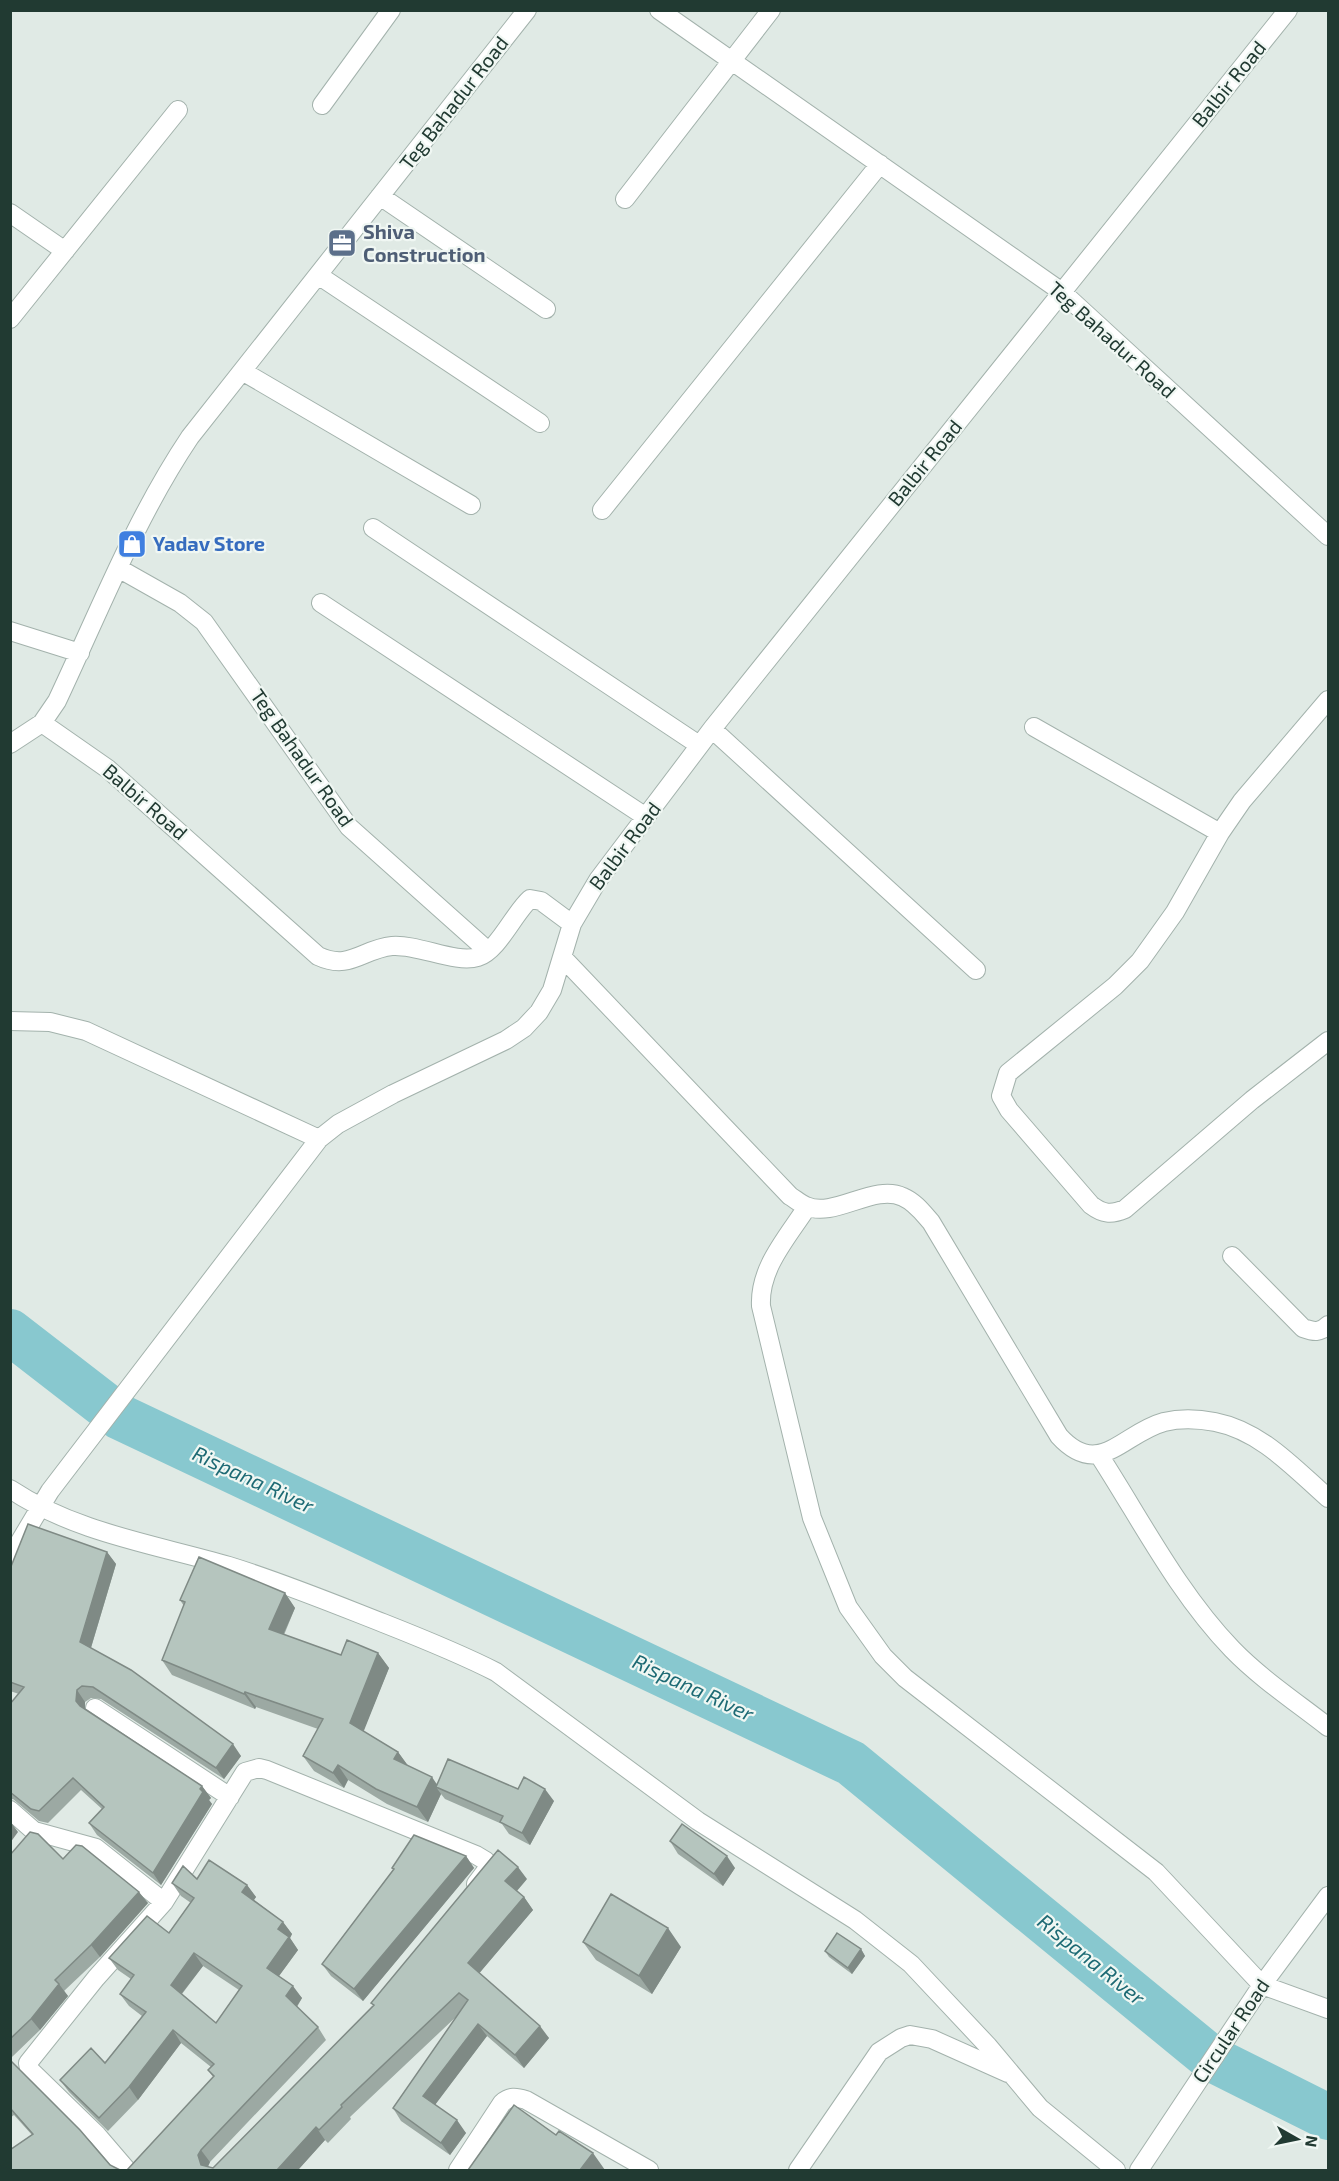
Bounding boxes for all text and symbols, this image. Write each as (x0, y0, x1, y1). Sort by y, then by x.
street label: Teg Bahadur Road (394, 31, 513, 174)
street label: Balbir Road (1186, 35, 1270, 131)
place label: Shiva Construction (363, 219, 486, 266)
office icon: Shiva Construction (326, 227, 358, 259)
street label: Teg Bahadur Road (1044, 276, 1181, 403)
street label: Balbir Road (882, 414, 966, 510)
shop icon: Yadav Store (116, 528, 148, 560)
place label: Yadav Store (153, 531, 265, 555)
street label: Teg Bahadur Road (246, 684, 359, 831)
street label: Balbir Road (99, 758, 193, 844)
street label: Balbir Road (583, 797, 665, 894)
water label: Rispana River (189, 1440, 319, 1518)
water label: Rispana River (629, 1648, 759, 1726)
water label: Rispana River (1033, 1908, 1151, 2010)
street label: Circular Road (1187, 1974, 1274, 2087)
north arrow (1267, 2109, 1327, 2169)
text: N (1302, 2134, 1323, 2149)

